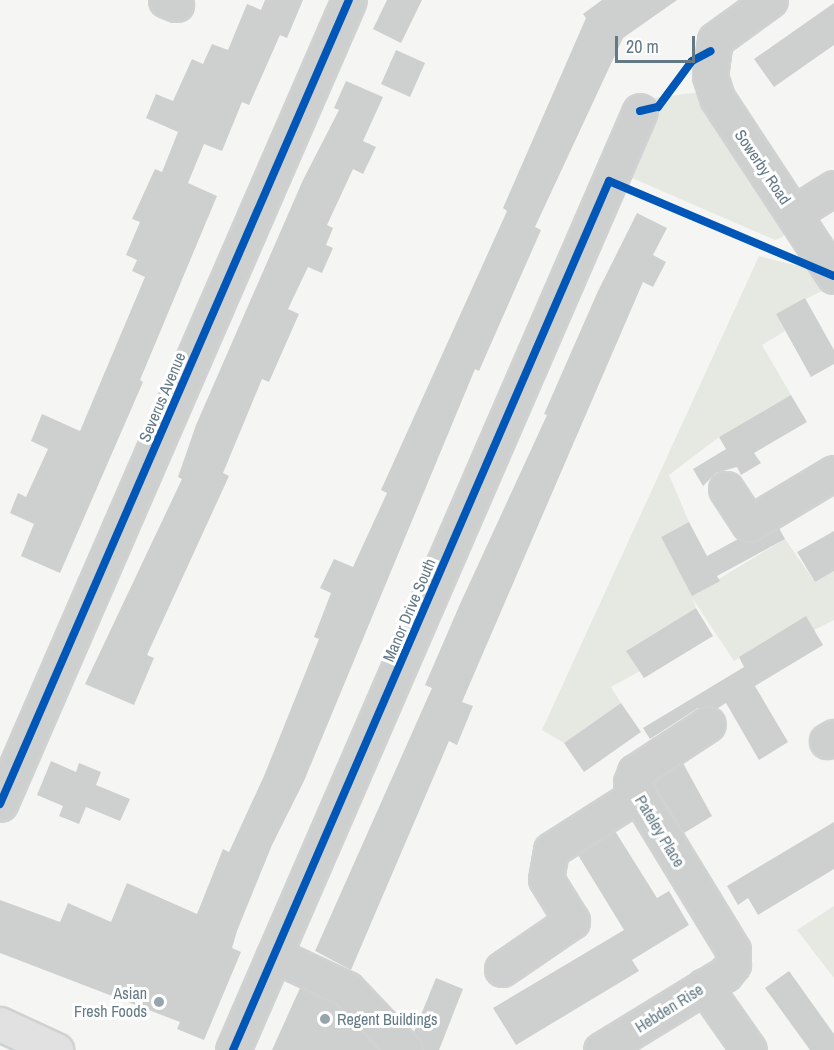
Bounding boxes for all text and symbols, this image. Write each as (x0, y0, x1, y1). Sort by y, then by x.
scale bar (618, 24, 698, 62)
text: 20 m (626, 34, 659, 59)
street label: Sowerby Road (731, 126, 795, 208)
street label: Severus Avenue (134, 349, 190, 445)
street label: Manor Drive South (379, 556, 439, 664)
street label: Pateley Place (631, 792, 689, 870)
street label: Hebden Rise (631, 980, 707, 1036)
place label: Asian Fresh Foods (74, 983, 147, 1021)
marker: Asian Fresh Foods (152, 995, 166, 1009)
place label: Regent Buildings (337, 1009, 438, 1029)
marker: Regent Buildings (318, 1012, 332, 1026)

